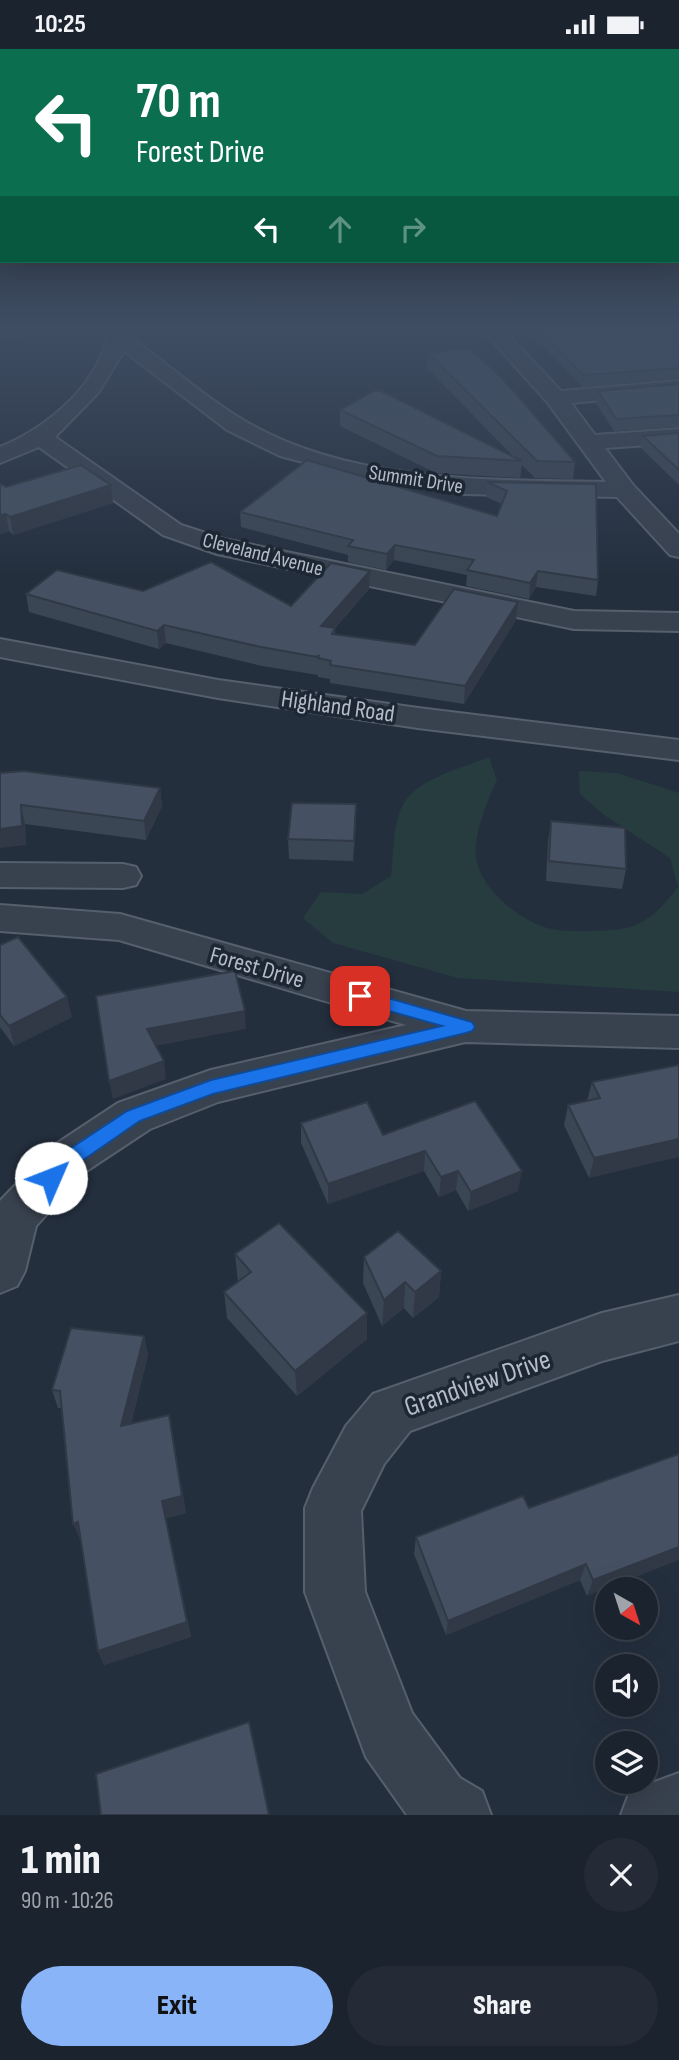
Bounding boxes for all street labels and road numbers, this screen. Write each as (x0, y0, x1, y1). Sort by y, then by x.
street label: Summit Drive (367, 460, 465, 499)
street label: Cleveland Avenue (200, 527, 326, 582)
street label: Highland Road (279, 684, 397, 729)
street label: Forest Drive (206, 940, 307, 995)
street label: Grandview Drive (400, 1343, 555, 1424)

